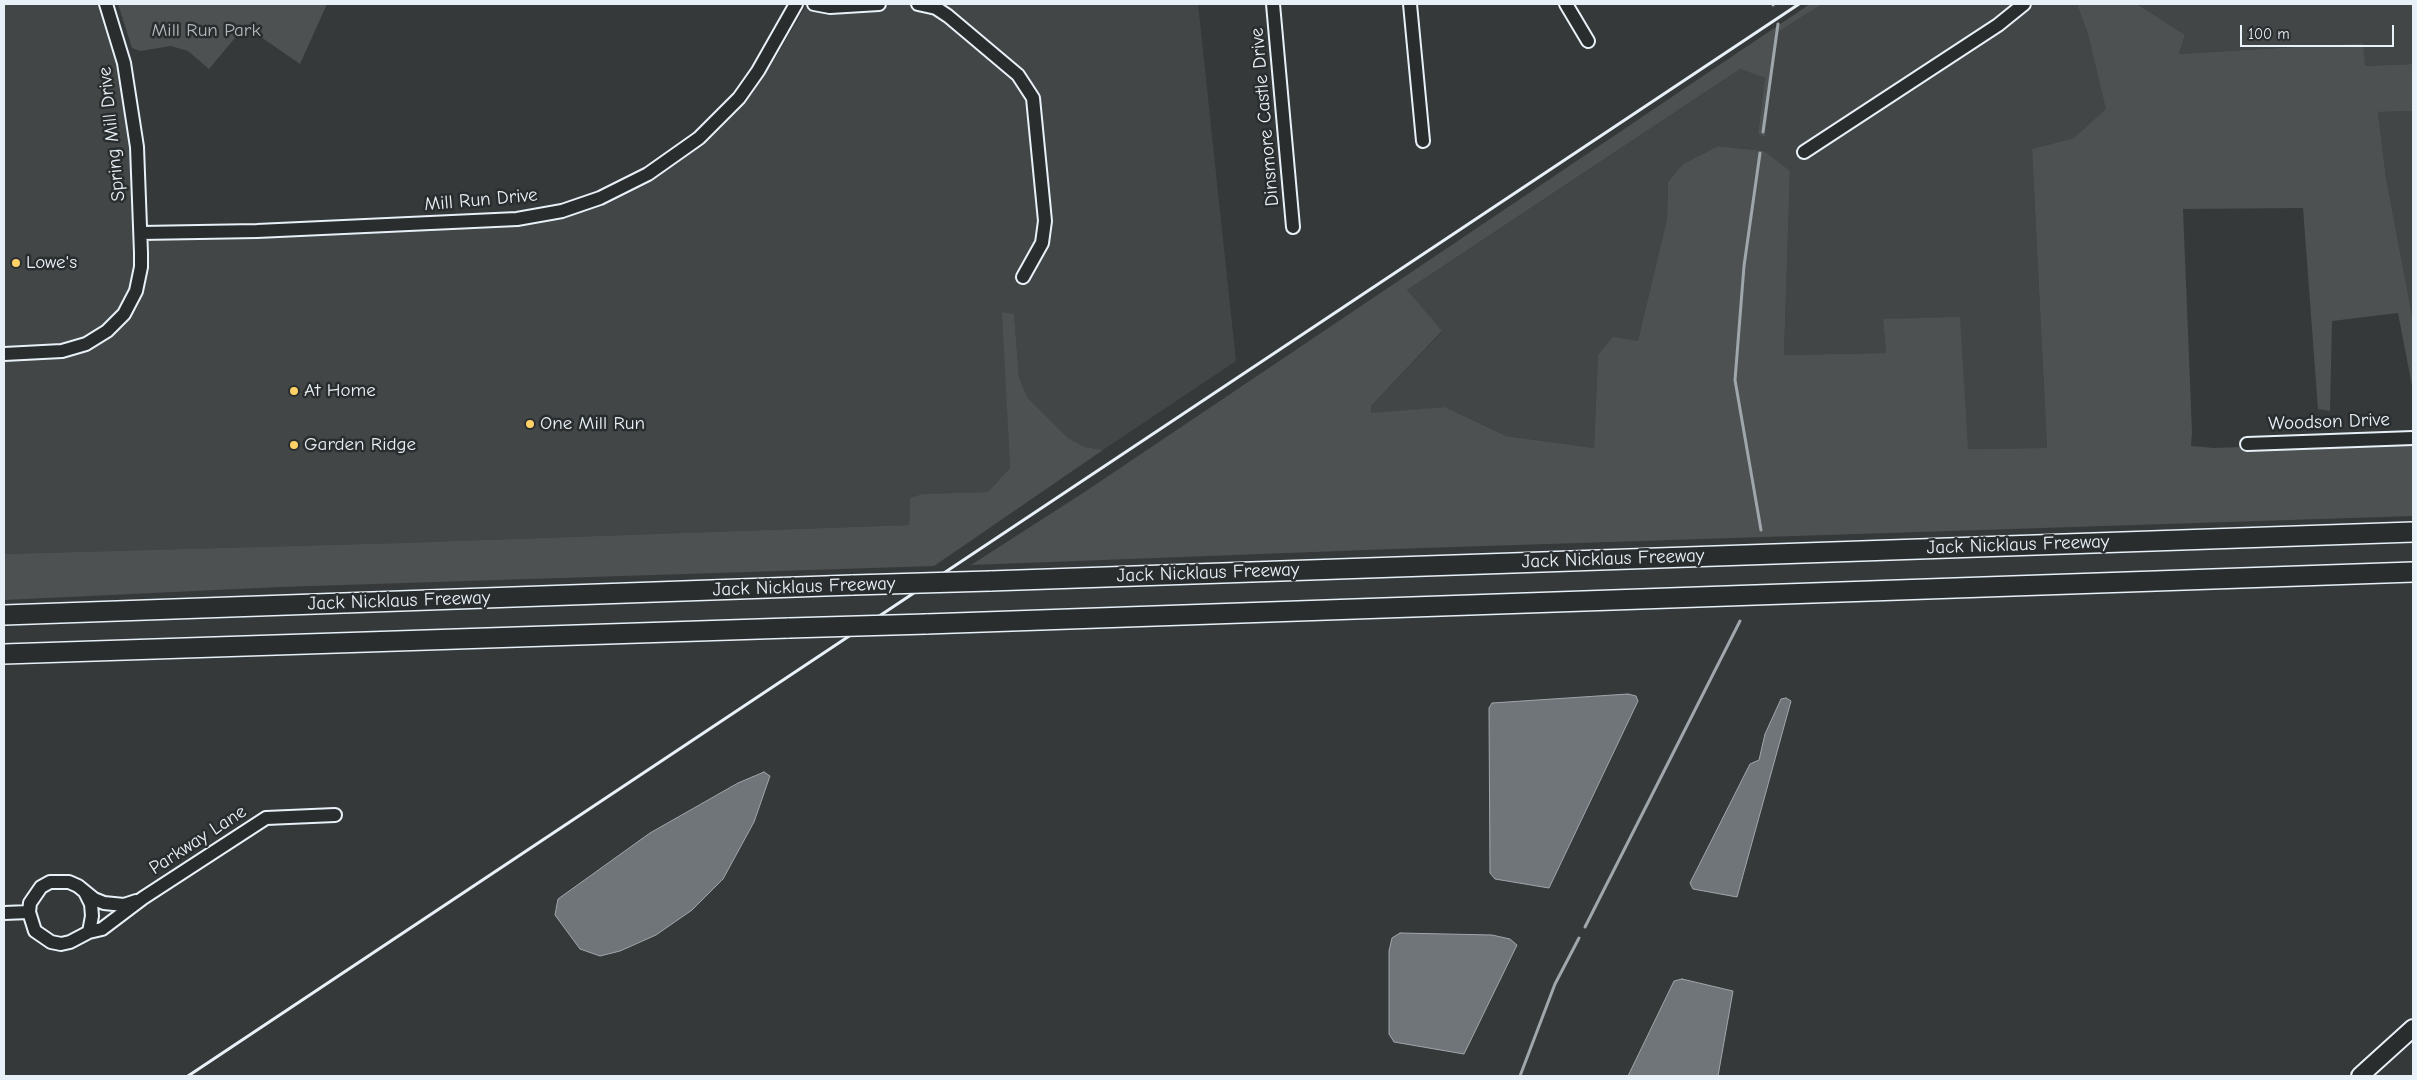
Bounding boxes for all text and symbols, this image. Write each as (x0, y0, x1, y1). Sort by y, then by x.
scale bar (2242, 15, 2396, 47)
park label: Mill Run Park (151, 20, 261, 42)
text: 100 m (2248, 25, 2290, 43)
street label: Dinsmore Castle Drive (1246, 27, 1284, 207)
street label: Spring Mill Drive (94, 66, 130, 202)
street label: Mill Run Drive (423, 184, 539, 216)
place label: Lowe's (26, 252, 77, 274)
marker: Lowe's (10, 257, 22, 269)
place label: At Home (304, 380, 376, 402)
marker: At Home (288, 385, 300, 397)
street label: Woodson Drive (2268, 408, 2390, 436)
place label: One Mill Run (540, 413, 645, 435)
marker: One Mill Run (524, 418, 536, 430)
place label: Garden Ridge (304, 434, 416, 456)
marker: Garden Ridge (288, 439, 300, 451)
street label: Jack Nicklaus Freeway (1926, 530, 2110, 560)
street label: Jack Nicklaus Freeway (1521, 544, 1705, 574)
street label: Jack Nicklaus Freeway (1116, 558, 1300, 588)
street label: Jack Nicklaus Freeway (712, 572, 896, 602)
street label: Jack Nicklaus Freeway (307, 586, 491, 616)
street label: Parkway Lane (145, 800, 251, 880)

